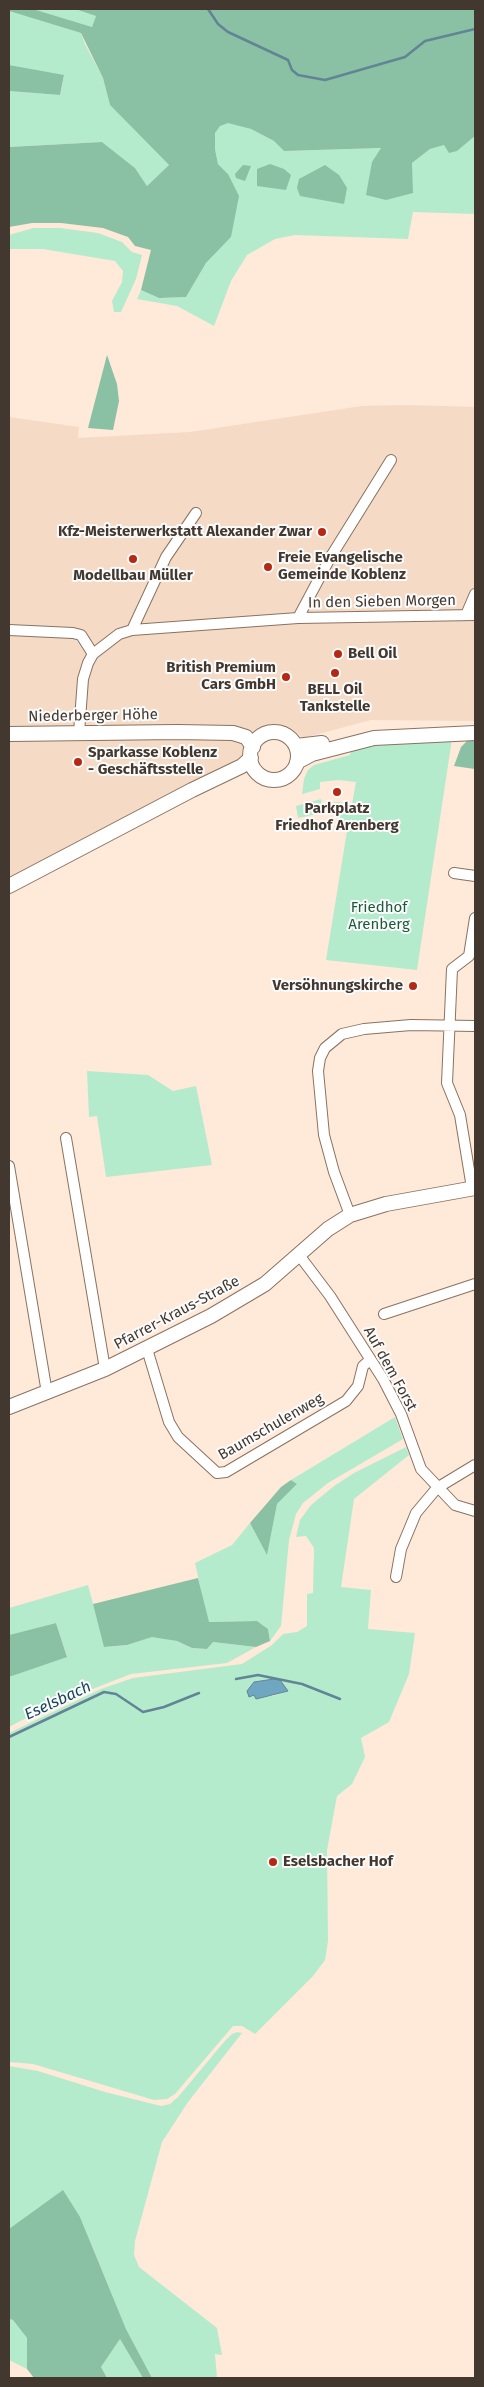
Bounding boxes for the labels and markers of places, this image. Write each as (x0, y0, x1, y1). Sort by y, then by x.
place label: Kfz-Meisterwerkstatt Alexander Zwar (58, 523, 312, 541)
marker: Kfz-Meisterwerkstatt Alexander Zwar (316, 526, 328, 538)
place label: Freie Evangelische Gemeinde Koblenz (278, 549, 406, 584)
marker: Modellbau Müller (127, 553, 139, 565)
marker: Freie Evangelische Gemeinde Koblenz (262, 561, 274, 573)
place label: Modellbau Müller (73, 567, 193, 585)
place label: Bell Oil (348, 645, 397, 663)
marker: Bell Oil (332, 648, 344, 660)
place label: British Premium Cars GmbH (166, 659, 276, 694)
marker: BELL Oil Tankstelle (329, 667, 341, 679)
marker: British Premium Cars GmbH (280, 671, 292, 683)
place label: BELL Oil Tankstelle (300, 681, 370, 716)
place label: Sparkasse Koblenz - Geschäftsstelle (88, 744, 217, 779)
marker: Sparkasse Koblenz - Geschäftsstelle (72, 756, 84, 768)
marker: Parkplatz Friedhof Arenberg (331, 786, 343, 798)
place label: Parkplatz Friedhof Arenberg (275, 800, 399, 835)
place label: Versöhnungskirche (273, 977, 403, 995)
marker: Versöhnungskirche (407, 980, 419, 992)
place label: Eselsbacher Hof (283, 1853, 393, 1871)
marker: Eselsbacher Hof (267, 1856, 279, 1868)

